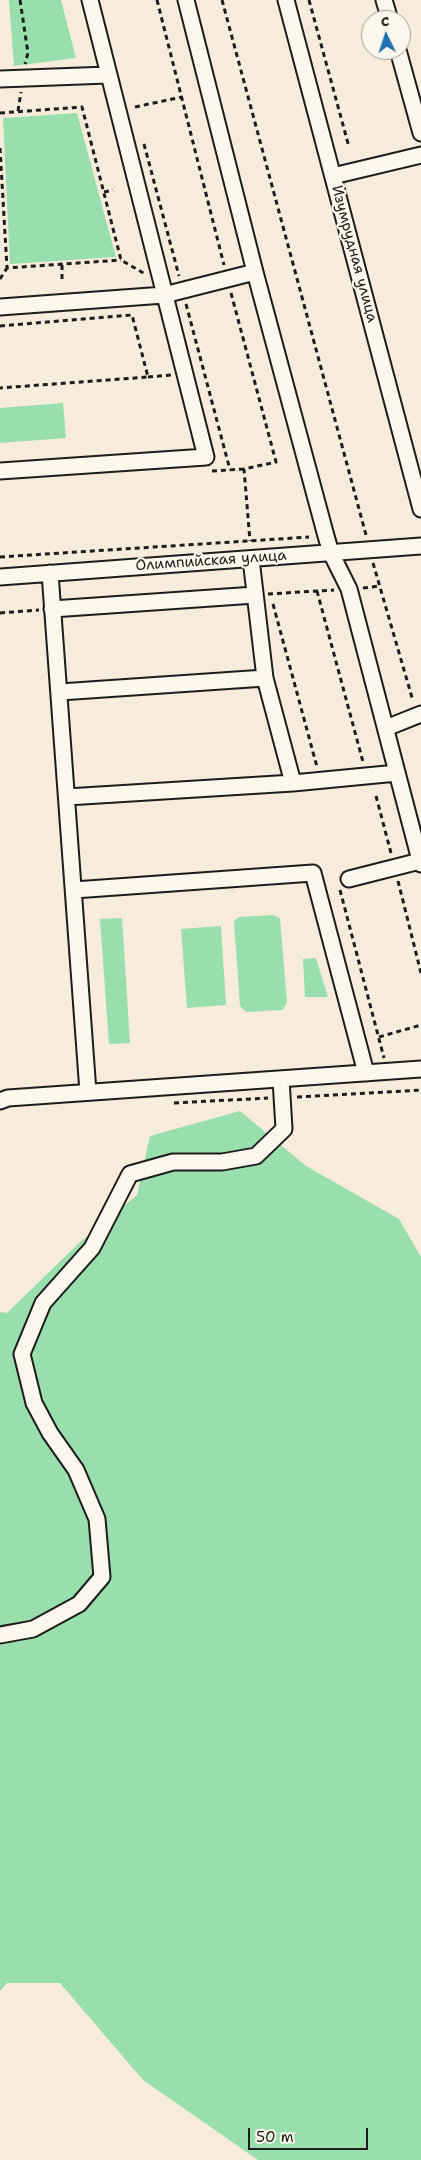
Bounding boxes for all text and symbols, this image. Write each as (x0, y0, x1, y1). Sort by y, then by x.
north arrow (361, 10, 411, 60)
text: С (380, 12, 390, 30)
street label: Изумрудная улица (327, 183, 381, 325)
street label: Олимпийская улица (135, 547, 287, 575)
scale bar (251, 2118, 371, 2150)
text: 50 m (256, 2127, 294, 2147)

